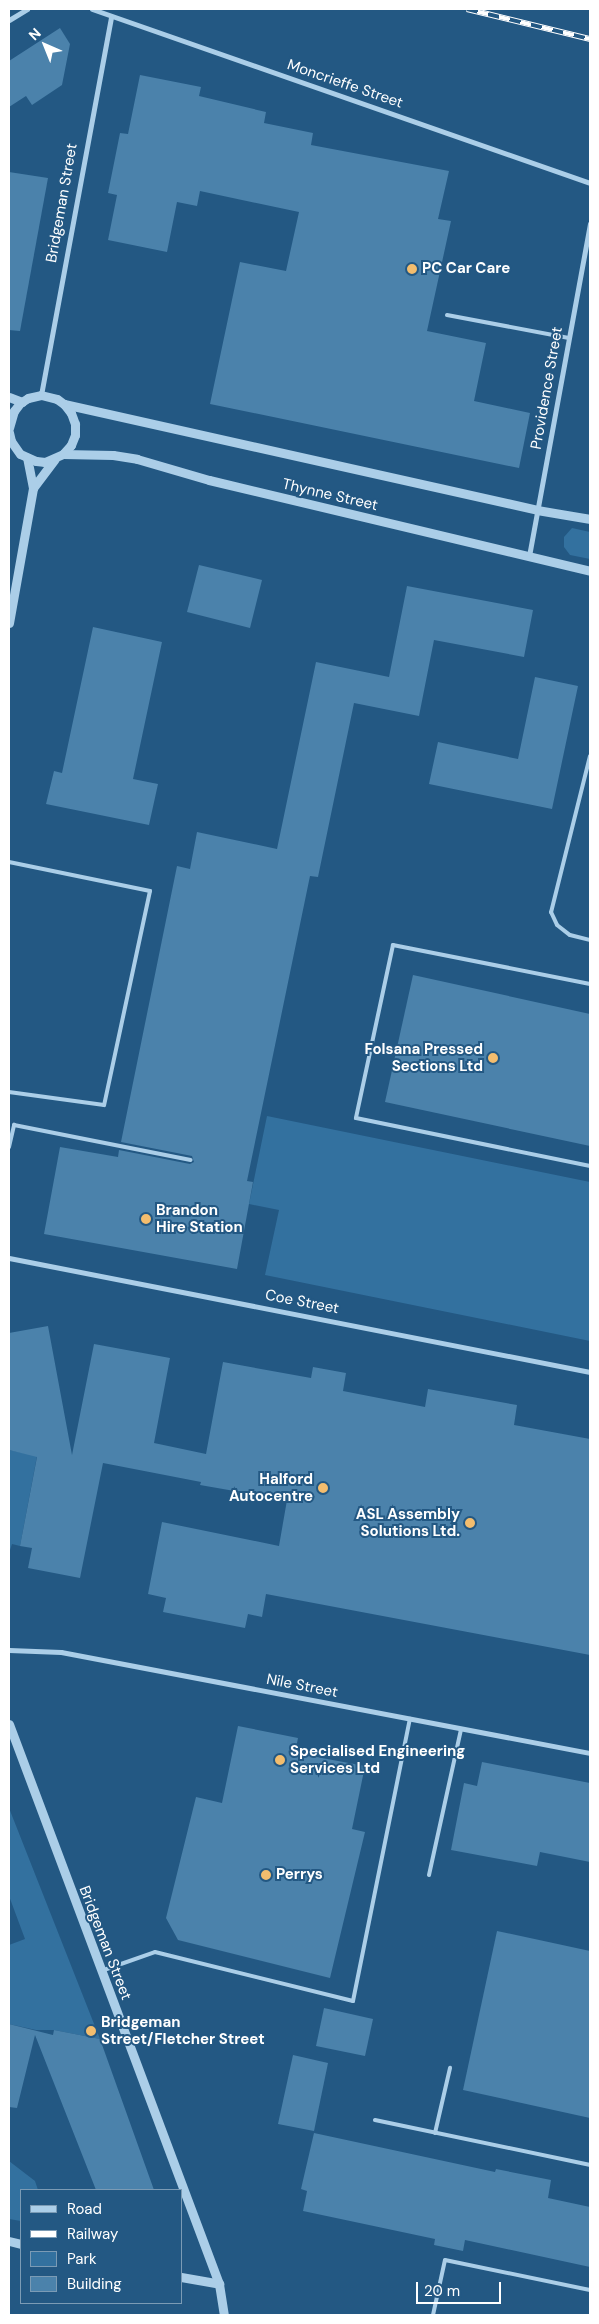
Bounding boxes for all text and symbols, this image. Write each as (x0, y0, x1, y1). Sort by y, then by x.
north arrow (20, 20, 70, 70)
text: N (25, 24, 45, 44)
street label: Moncrieffe Street (285, 56, 405, 112)
street label: Bridgeman Street (43, 142, 81, 264)
place label: PC Car Care (422, 260, 510, 278)
marker: PC Car Care (406, 263, 418, 275)
street label: Providence Street (527, 325, 567, 451)
street label: Thynne Street (281, 475, 379, 515)
place label: Folsana Pressed Sections Ltd (364, 1040, 483, 1075)
marker: Folsana Pressed Sections Ltd (487, 1052, 499, 1064)
place label: Brandon Hire Station (156, 1201, 243, 1236)
marker: Brandon Hire Station (140, 1213, 152, 1225)
street label: Coe Street (264, 1286, 340, 1318)
place label: Halford Autocentre (229, 1470, 313, 1505)
marker: Halford Autocentre (317, 1482, 329, 1494)
place label: ASL Assembly Solutions Ltd. (356, 1505, 460, 1540)
marker: ASL Assembly Solutions Ltd. (464, 1517, 476, 1529)
street label: Nile Street (265, 1670, 339, 1702)
place label: Specialised Engineering Services Ltd (290, 1742, 465, 1777)
marker: Specialised Engineering Services Ltd (274, 1754, 286, 1766)
place label: Perrys (276, 1866, 323, 1884)
marker: Perrys (260, 1869, 272, 1881)
street label: Bridgeman Street (75, 1883, 135, 2003)
place label: Bridgeman Street/Fletcher Street (101, 2013, 265, 2048)
marker: Bridgeman Street/Fletcher Street (85, 2025, 97, 2037)
legend (20, 2189, 182, 2304)
text: Road (67, 2199, 102, 2219)
text: Railway (67, 2224, 118, 2244)
text: Park (67, 2249, 97, 2269)
scale bar (419, 2272, 504, 2304)
text: Building (67, 2274, 122, 2294)
text: 20 m (424, 2281, 460, 2301)

